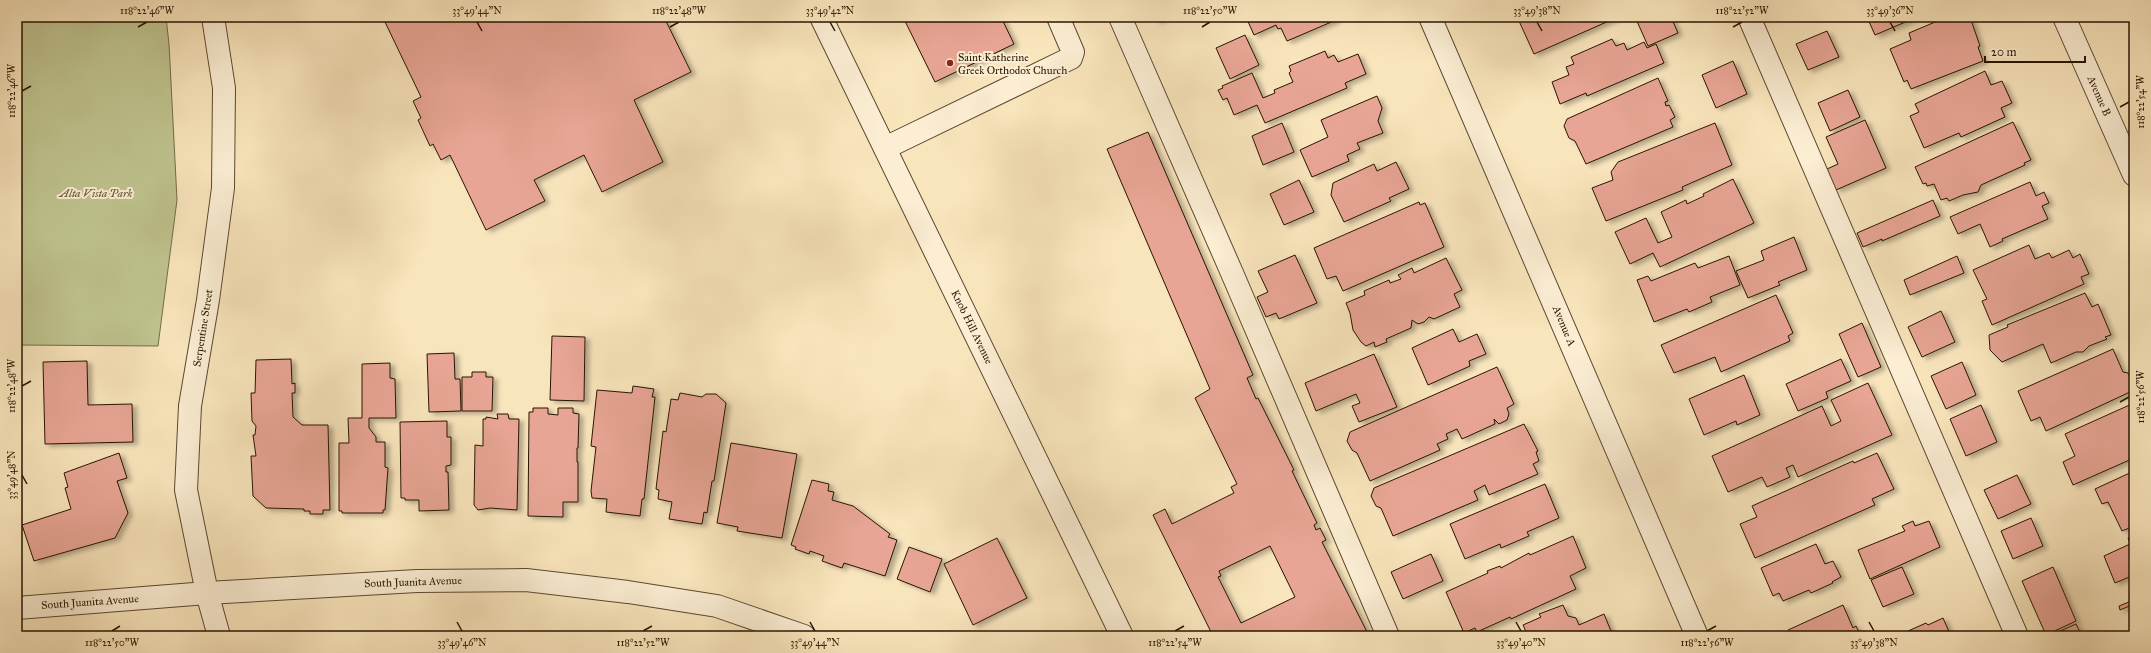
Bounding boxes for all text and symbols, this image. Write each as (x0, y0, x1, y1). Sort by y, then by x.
text: 118°22'46"W (120, 5, 175, 17)
text: 33°49'44"N (452, 5, 502, 17)
text: 118°22'48"W (652, 5, 707, 17)
text: 33°49'42"N (806, 5, 855, 17)
text: 118°22'50"W (1183, 5, 1237, 17)
text: 33°49'38"N (1513, 5, 1561, 17)
text: 118°22'52"W (1716, 5, 1769, 17)
text: 33°49'36"N (1866, 5, 1914, 17)
scale bar (1985, 38, 2085, 64)
text: 20 m (1991, 45, 2017, 59)
place label: Saint Katherine Greek Orthodox Church (958, 51, 1067, 77)
marker: Saint Katherine Greek Orthodox Church (945, 58, 955, 68)
text: 118°22'46"W (6, 63, 18, 118)
street label: Avenue B (2084, 73, 2114, 118)
text: 118°22'54"W (2135, 75, 2147, 129)
park label: Alta Vista Park (59, 187, 133, 200)
street label: Serpentine Street (190, 288, 216, 368)
street label: Knob Hill Avenue (948, 288, 996, 367)
street label: Avenue A (1549, 303, 1579, 349)
text: 118°22'48"W (6, 358, 18, 413)
text: 118°22'56"W (2135, 370, 2147, 424)
text: 33°49'48"N (6, 450, 18, 500)
street label: South Juanita Avenue (364, 574, 463, 591)
street label: South Juanita Avenue (41, 592, 140, 613)
text: 118°22'50"W (85, 637, 139, 649)
text: 33°49'46"N (438, 637, 487, 649)
text: 118°22'52"W (617, 637, 670, 649)
text: 33°49'44"N (790, 637, 840, 649)
text: 118°22'54"W (1148, 637, 1202, 649)
text: 33°49'40"N (1496, 637, 1546, 649)
text: 118°22'56"W (1680, 637, 1734, 649)
text: 33°49'38"N (1850, 637, 1898, 649)

